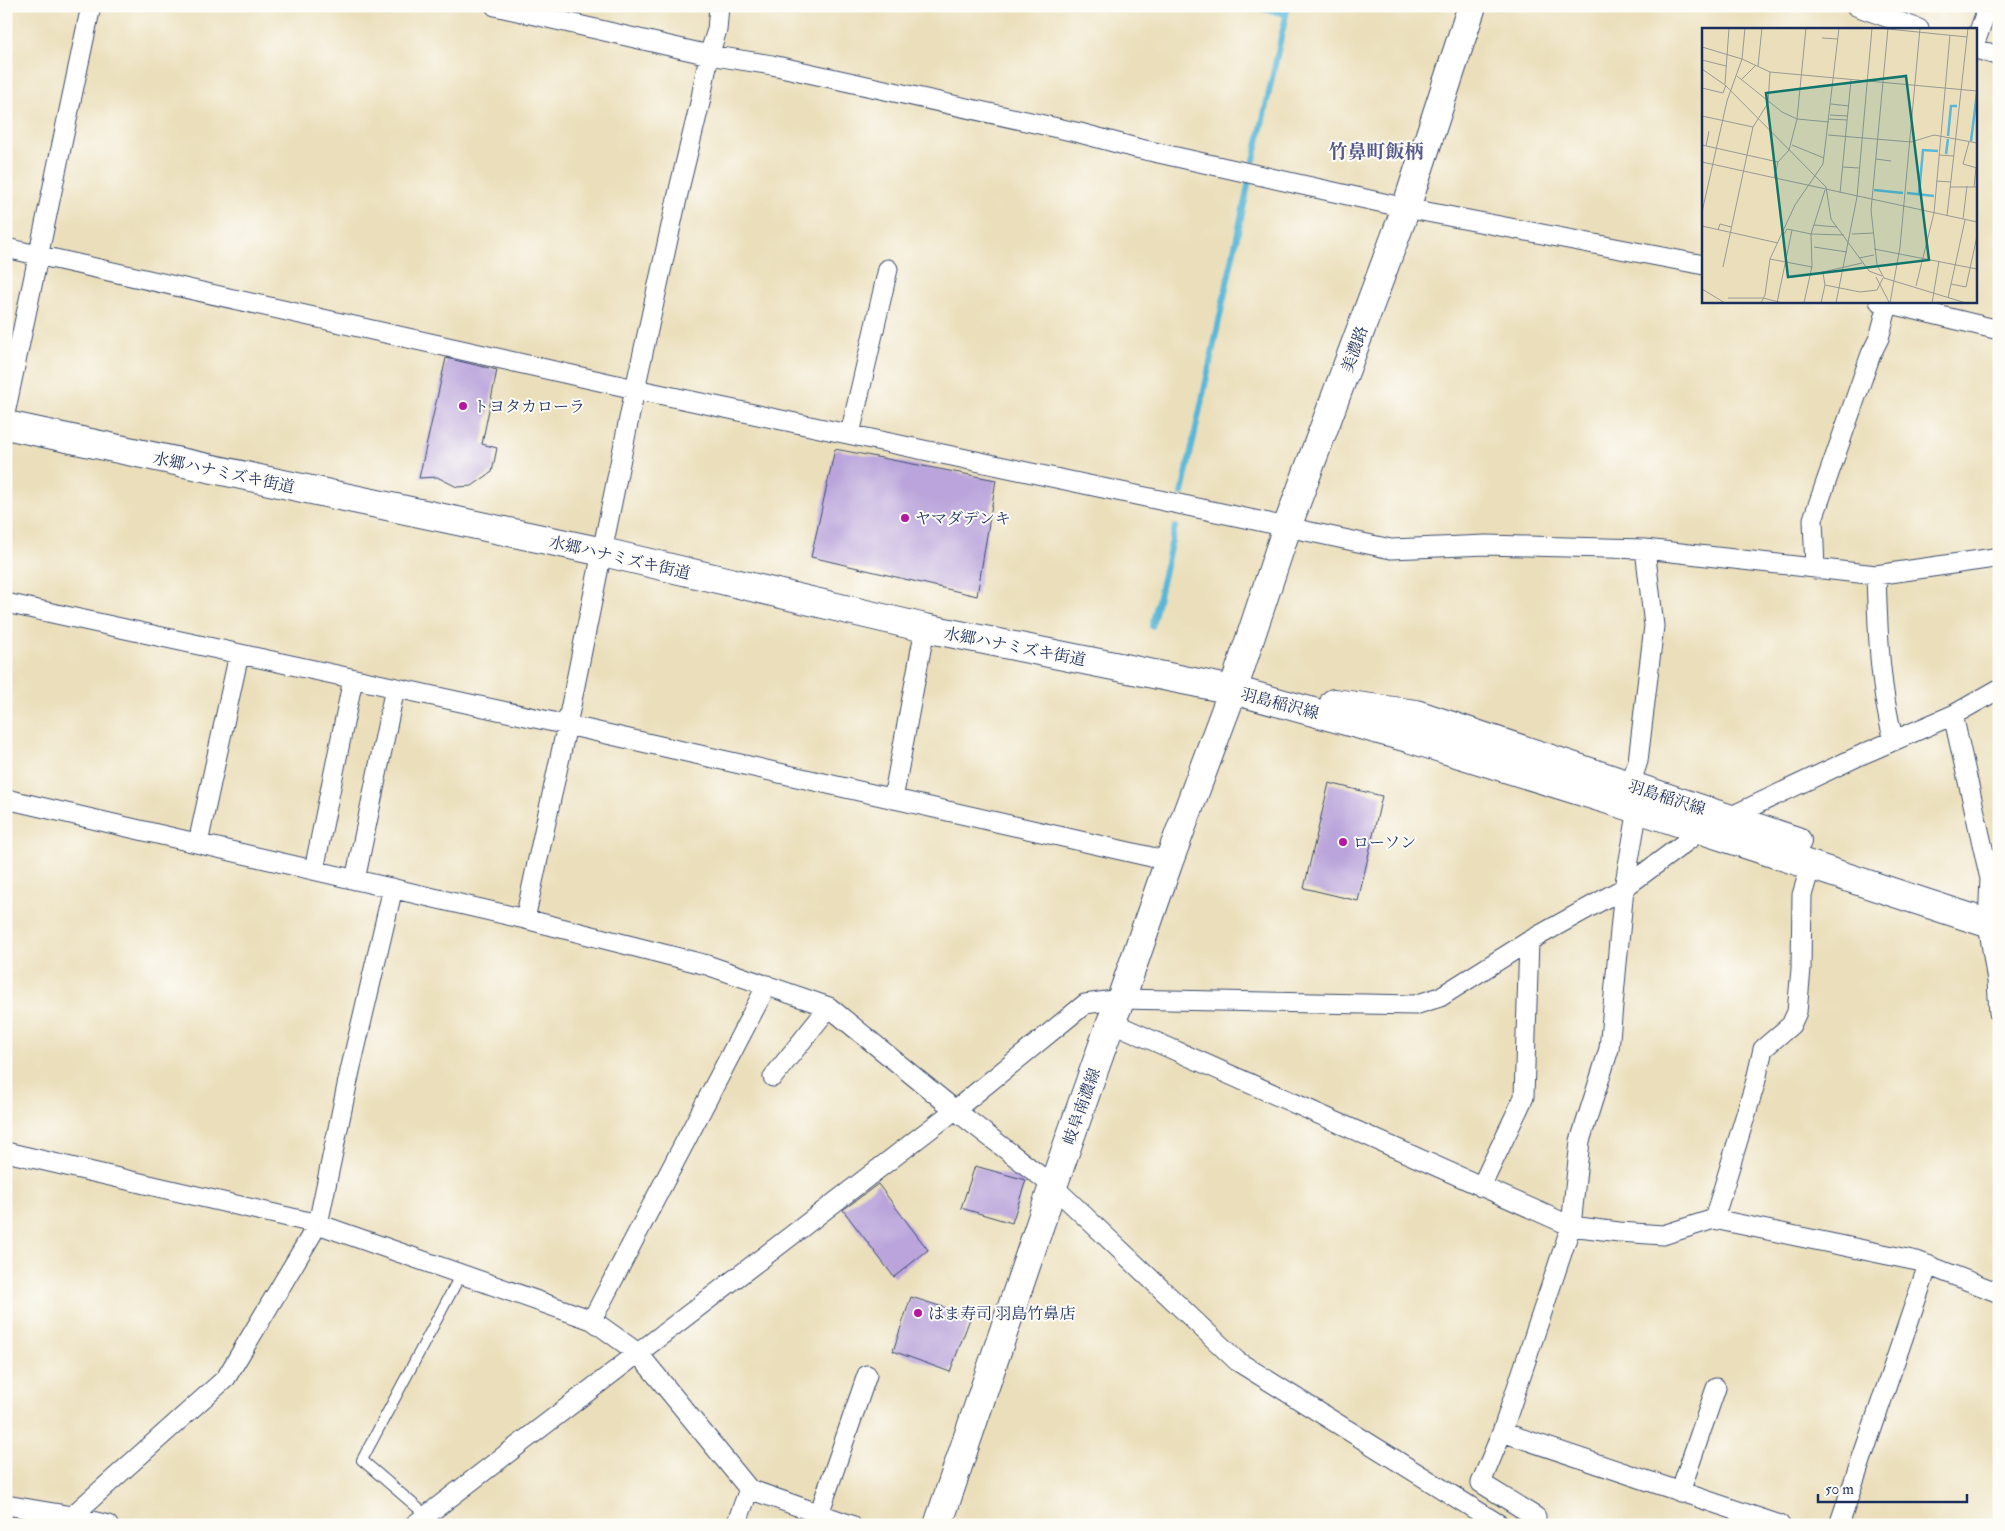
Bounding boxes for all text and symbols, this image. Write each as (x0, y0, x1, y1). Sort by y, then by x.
inset map (1702, 28, 1978, 302)
district label: 竹鼻町飯柄 (1328, 140, 1424, 164)
street label: 美濃路 (1337, 323, 1373, 375)
place label: トヨタカローラ (473, 397, 585, 417)
marker: トヨタカローラ (457, 400, 469, 412)
street label: 水郷ハナミズキ街道 (151, 448, 296, 498)
place label: ヤマダデンキ (915, 509, 1011, 529)
marker: ヤマダデンキ (899, 512, 911, 524)
street label: 水郷ハナミズキ街道 (547, 532, 692, 584)
street label: 水郷ハナミズキ街道 (942, 623, 1087, 671)
street label: 羽島稲沢線 (1239, 684, 1321, 724)
street label: 羽島稲沢線 (1626, 776, 1708, 820)
place label: ローソン (1353, 833, 1416, 853)
marker: ローソン (1337, 836, 1349, 848)
street label: 岐阜南濃線 (1059, 1065, 1105, 1147)
place label: はま寿司 羽島竹鼻店 (928, 1304, 1075, 1324)
marker: はま寿司 羽島竹鼻店 (912, 1307, 924, 1319)
scale bar (1818, 1471, 1966, 1503)
text: 50 m (1825, 1480, 1854, 1499)

